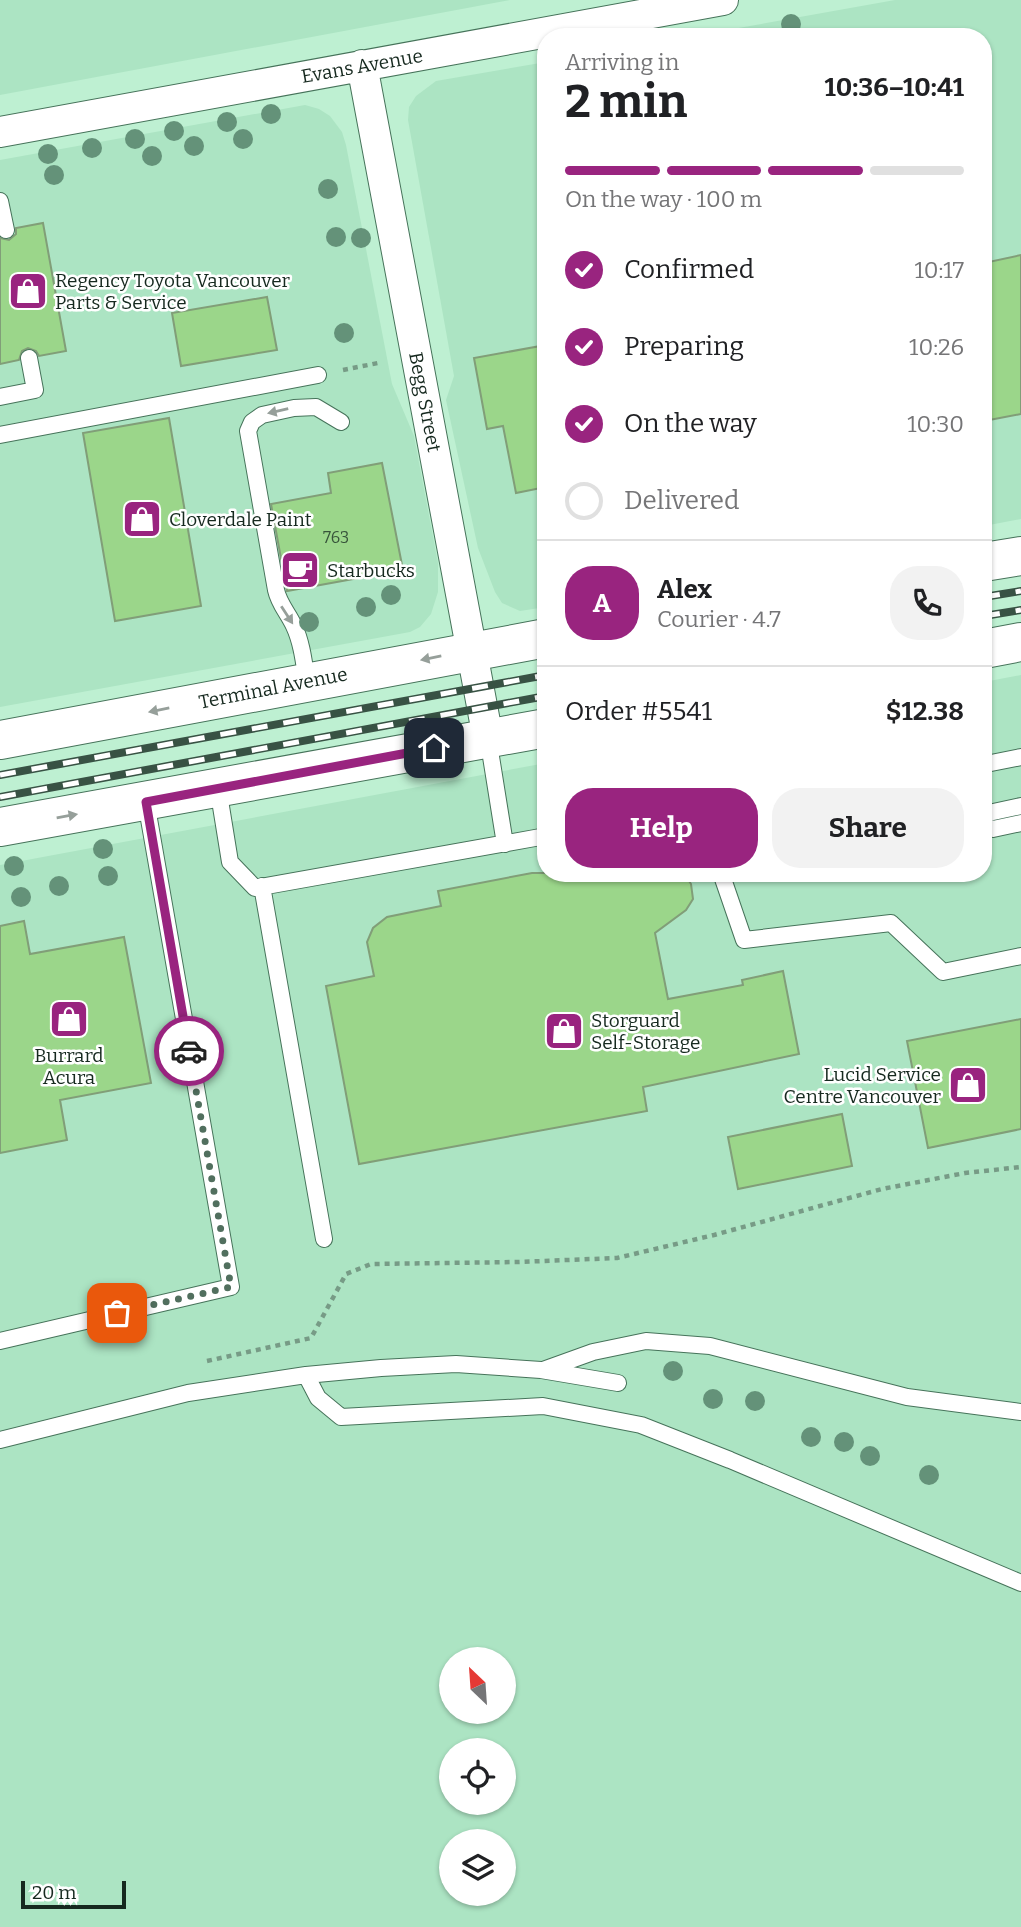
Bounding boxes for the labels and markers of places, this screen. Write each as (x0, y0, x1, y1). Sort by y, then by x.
place label: Regency Toyota Vancouver Parts & Service (55, 269, 291, 314)
shop icon: Regency Toyota Vancouver Parts & Service (7, 270, 49, 312)
shop icon: Cloverdale Paint (121, 498, 163, 540)
place label: Cloverdale Paint (169, 508, 312, 531)
cafe icon: Starbucks (279, 549, 321, 591)
place label: Starbucks (327, 559, 415, 582)
pin (404, 718, 464, 778)
shop icon: Burrard Acura (48, 998, 90, 1040)
place label: Storguard Self-Storage (591, 1009, 700, 1054)
shop icon: Storguard Self-Storage (543, 1010, 585, 1052)
place label: Burrard Acura (34, 1044, 104, 1089)
place label: Lucid Service Centre Vancouver (784, 1063, 942, 1108)
shop icon: Lucid Service Centre Vancouver (947, 1064, 989, 1106)
pin (87, 1283, 147, 1343)

